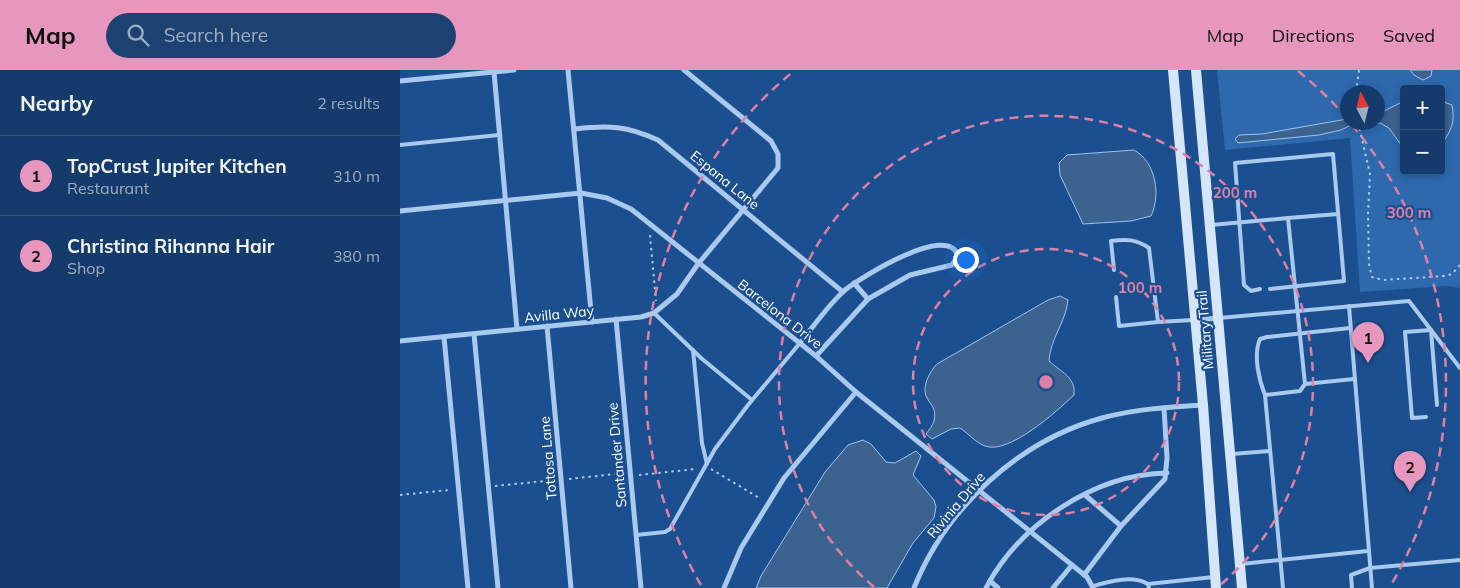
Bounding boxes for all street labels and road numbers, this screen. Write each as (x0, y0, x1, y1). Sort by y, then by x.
street label: Espana Lane (687, 147, 763, 213)
street label: Barcelona Drive (734, 275, 826, 353)
street label: Military Trail (1193, 290, 1217, 370)
street label: Avilla Way (523, 301, 595, 327)
street label: Santander Drive (603, 402, 631, 508)
street label: Tottosa Lane (535, 416, 561, 500)
street label: Rivinia Drive (923, 468, 989, 542)

